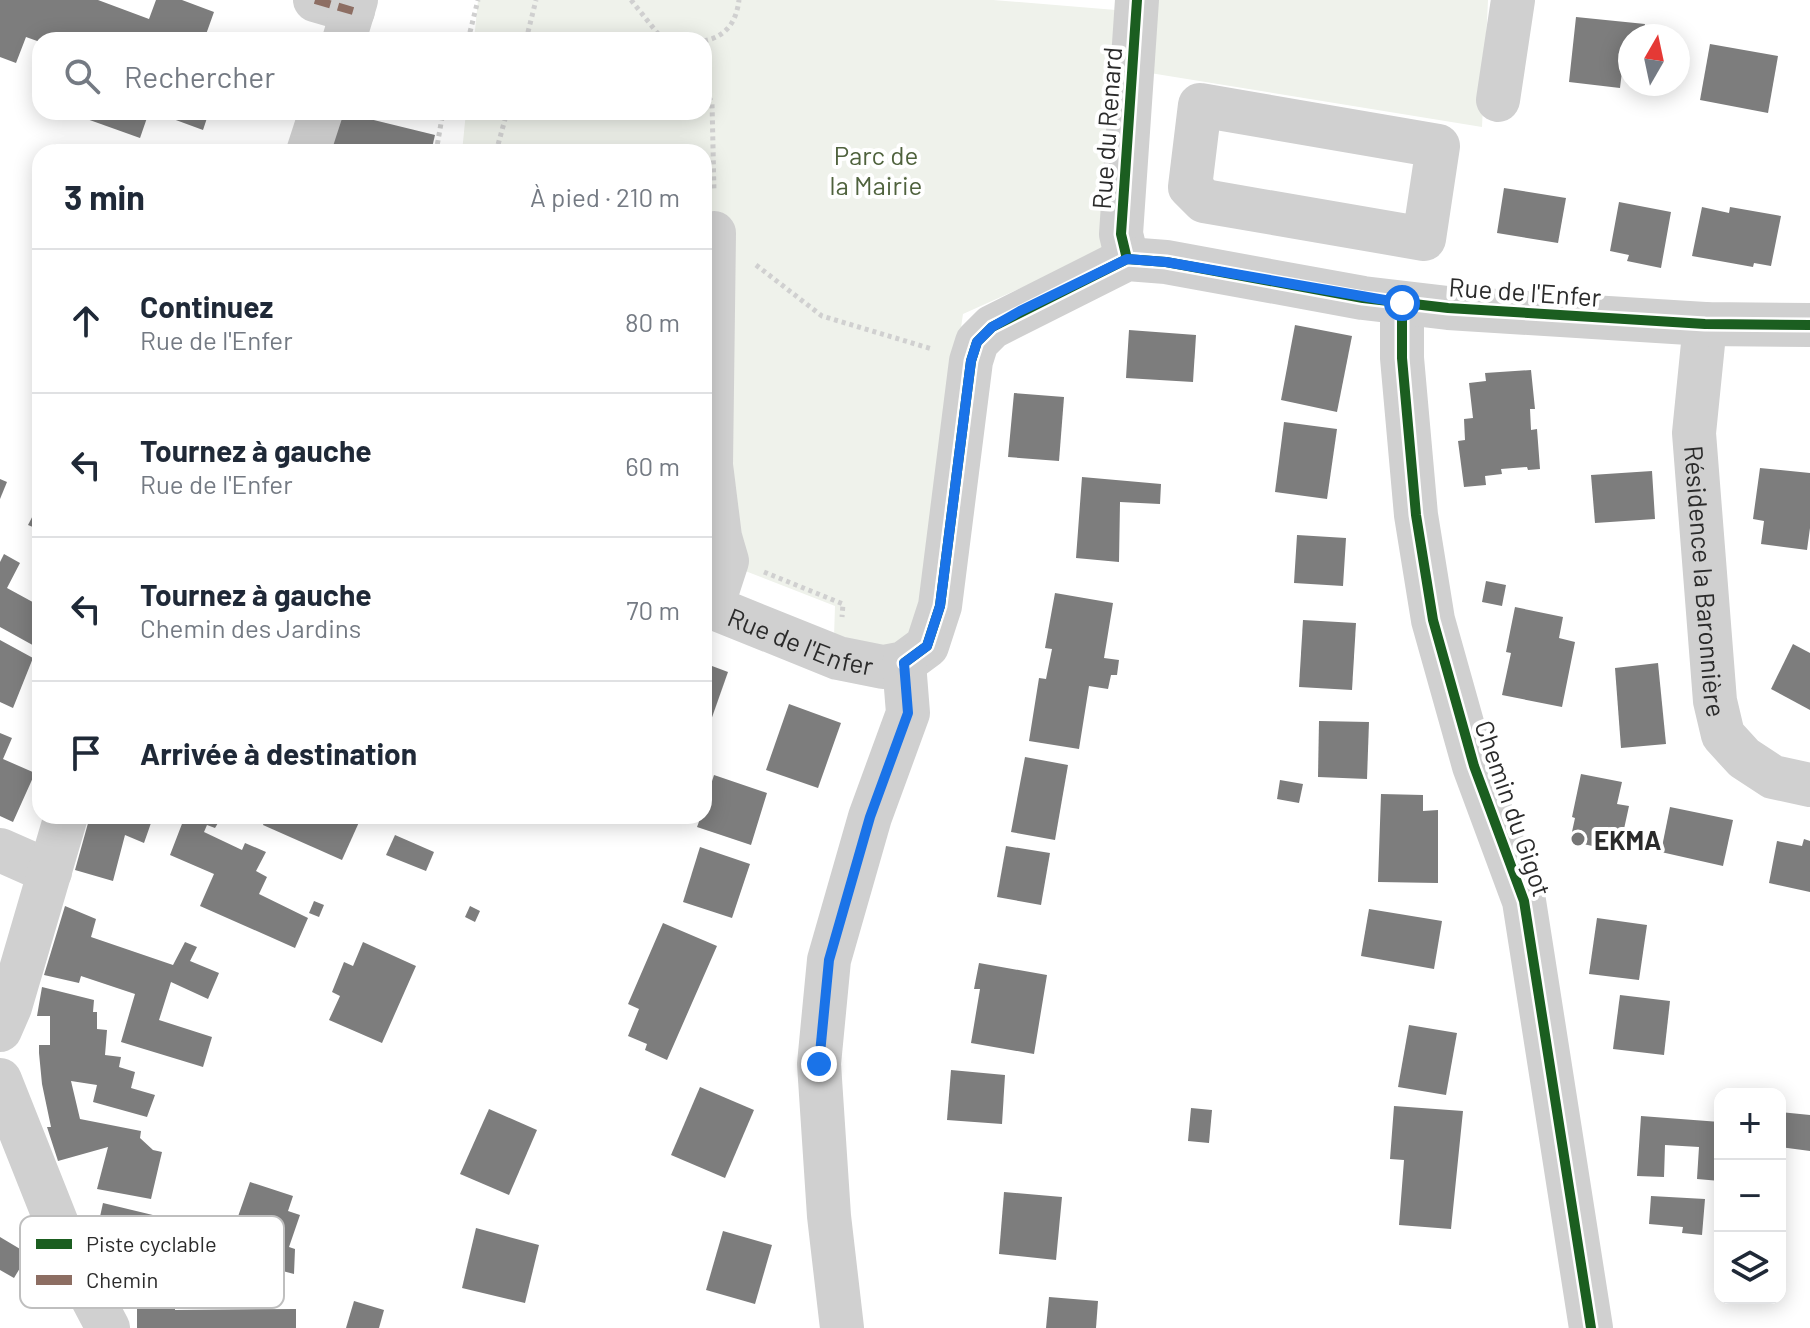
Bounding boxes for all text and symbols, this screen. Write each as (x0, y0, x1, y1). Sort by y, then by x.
north arrow (1618, 24, 1690, 96)
search box (32, 32, 712, 120)
street label: Rue du Renard (1085, 46, 1127, 210)
icon: search (60, 54, 104, 98)
text: Rechercher (124, 58, 275, 94)
park label: Parc de la Mairie (830, 139, 922, 200)
text: 3 min (64, 176, 145, 217)
text: À pied · 210 m (530, 181, 680, 212)
street label: Rue de l'Enfer (1448, 270, 1603, 312)
route start (1384, 285, 1420, 321)
text: Continuez (140, 288, 273, 324)
icon: ahead (64, 299, 108, 343)
text: 80 m (625, 306, 680, 337)
text: Rue de l'Enfer (140, 324, 293, 355)
text: Tournez à gauche (140, 432, 372, 468)
icon: left (64, 443, 108, 487)
street label: Résidence la Baronnière (1680, 444, 1734, 720)
text: 60 m (625, 450, 680, 481)
text: Rue de l'Enfer (140, 468, 293, 499)
text: Tournez à gauche (140, 576, 372, 612)
icon: left (64, 587, 108, 631)
text: 70 m (626, 594, 680, 625)
street label: Rue de l'Enfer (724, 600, 877, 680)
text: Chemin des Jardins (140, 612, 361, 643)
street label: Chemin du Gigot (1469, 716, 1559, 900)
icon: arrive (64, 731, 108, 775)
text: Arrivée à destination (140, 735, 417, 771)
place label: EKMA (1594, 824, 1662, 855)
marker: EKMA (1569, 830, 1587, 848)
route end (801, 1046, 837, 1082)
map controls (1714, 1088, 1786, 1304)
button: + (1714, 1088, 1786, 1160)
button: − (1714, 1160, 1786, 1232)
legend (20, 1216, 284, 1308)
text: Piste cyclable (86, 1230, 217, 1256)
button: layers (1714, 1232, 1786, 1304)
text: Chemin (86, 1266, 158, 1292)

